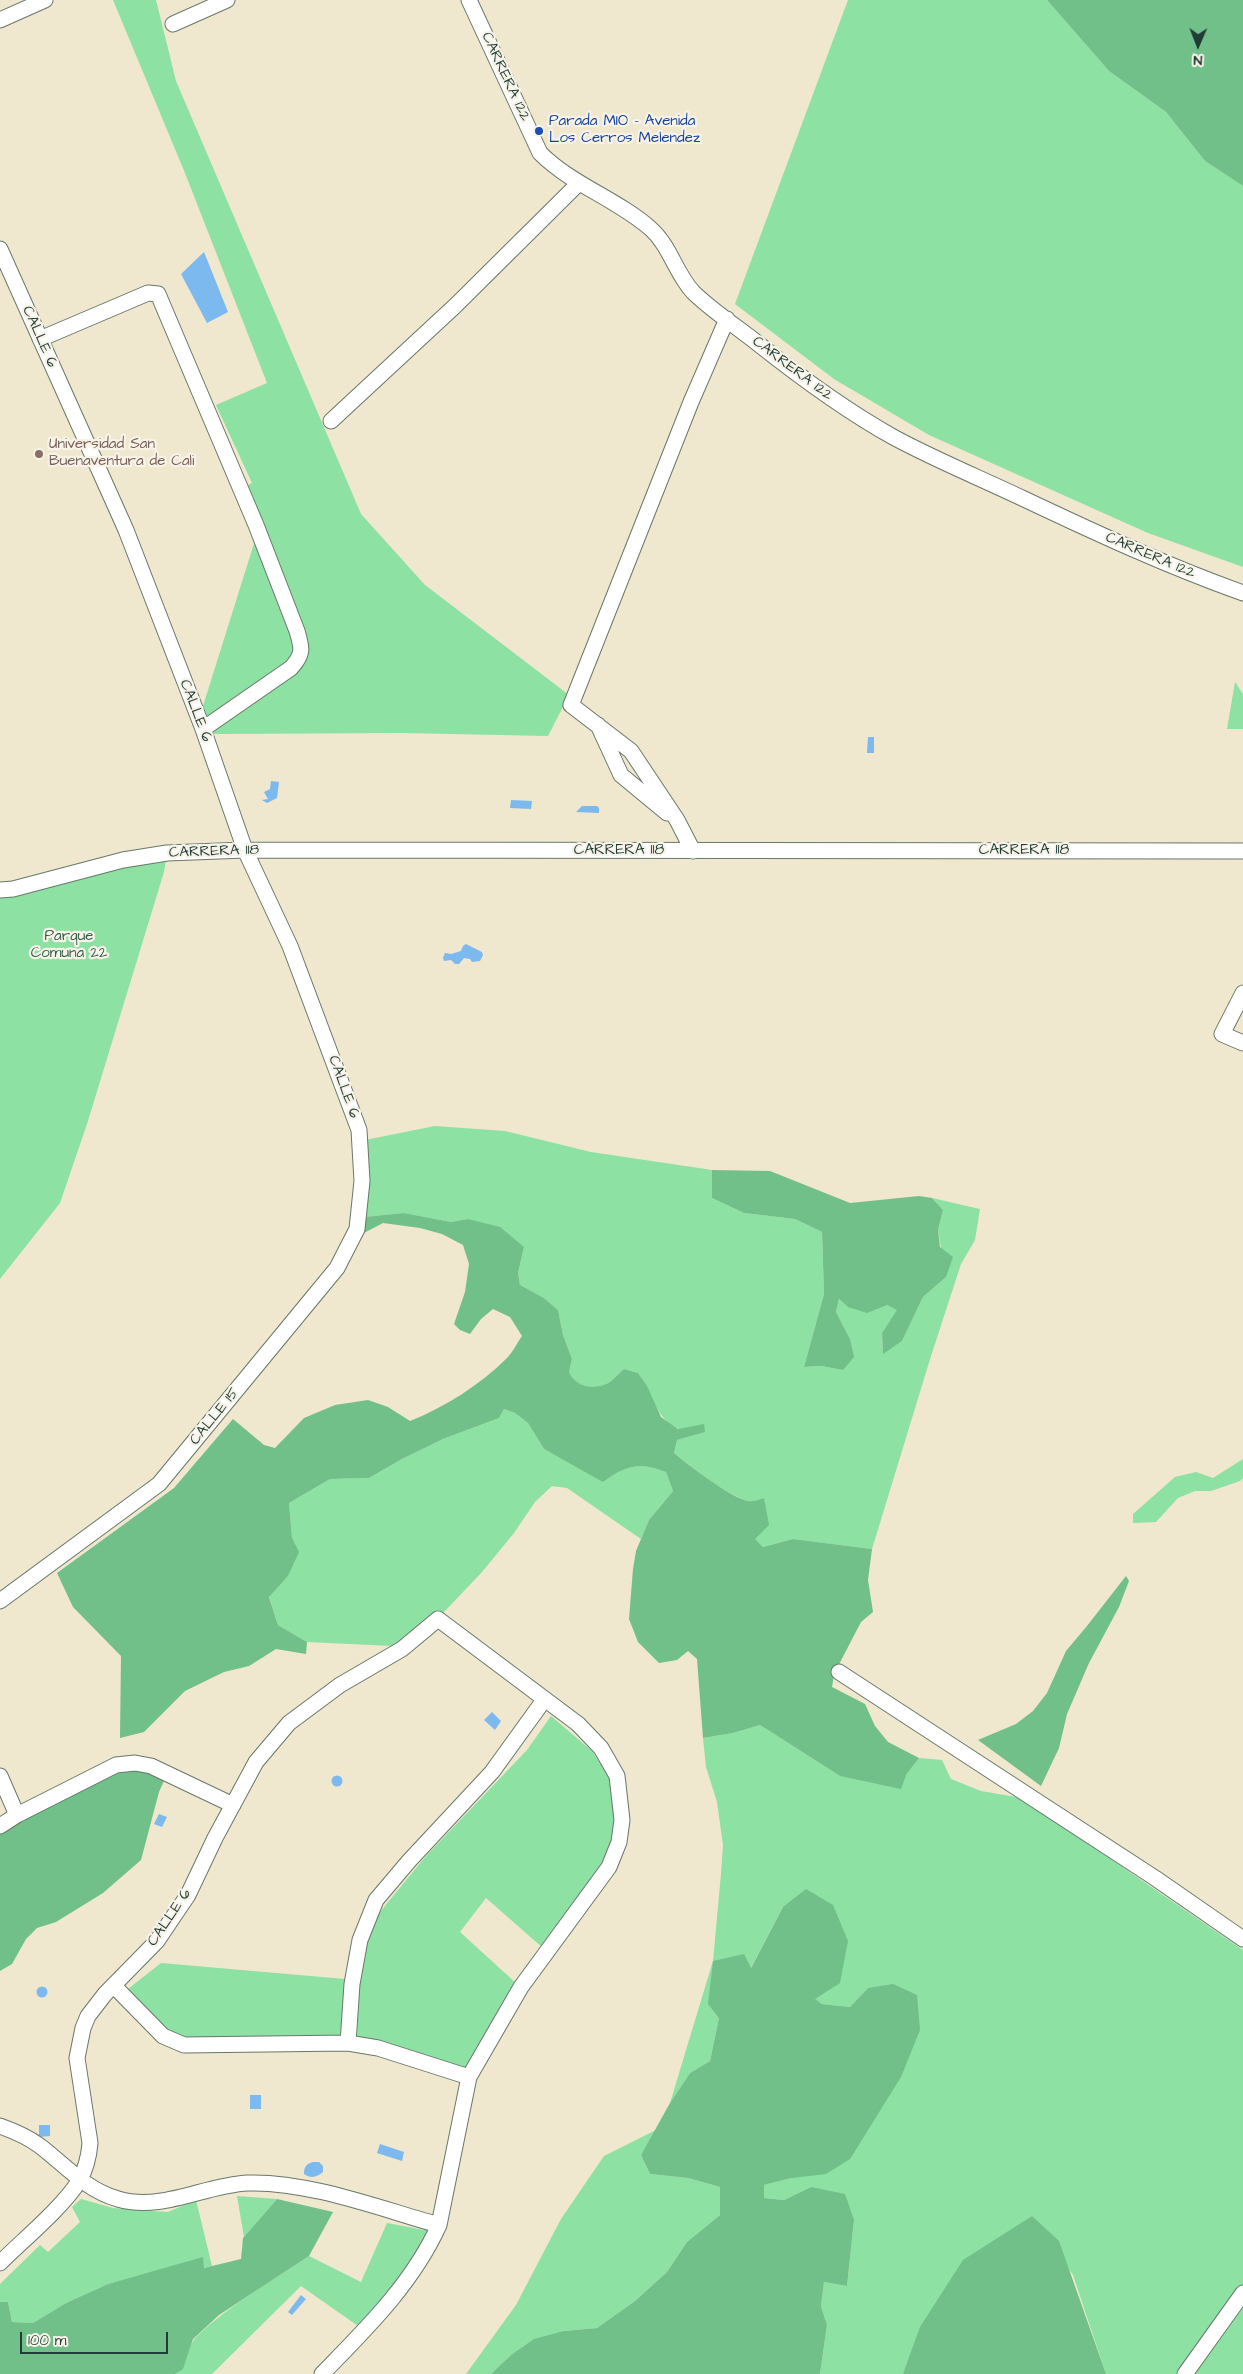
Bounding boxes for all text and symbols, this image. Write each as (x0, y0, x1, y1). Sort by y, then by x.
north arrow (1173, 20, 1223, 70)
street label: CARRERA 122 (477, 30, 533, 124)
text: N (1193, 50, 1202, 70)
place label: Parada MIO - Avenida Los Cerros Melendez (549, 113, 700, 148)
marker: Parada MIO - Avenida Los Cerros Melendez (533, 125, 545, 137)
street label: CALLE 6 (18, 304, 60, 370)
street label: CARRERA 122 (748, 333, 836, 405)
place label: Universidad San Buenaventura de Cali (49, 436, 194, 471)
marker: Universidad San Buenaventura de Cali (33, 448, 45, 460)
street label: CARRERA 122 (1102, 529, 1198, 583)
street label: CALLE 6 (175, 677, 215, 745)
street label: CARRERA 118 (169, 841, 259, 863)
street label: CARRERA 118 (574, 842, 664, 860)
street label: CARRERA 118 (979, 842, 1069, 860)
park label: Parque Comuna 22 (31, 928, 107, 963)
street label: CALLE 6 (323, 1053, 363, 1121)
street label: CALLE 15 (186, 1385, 244, 1449)
street label: CALLE 6 (144, 1886, 196, 1950)
scale bar (22, 2322, 170, 2354)
text: 100 m (28, 2330, 67, 2351)

